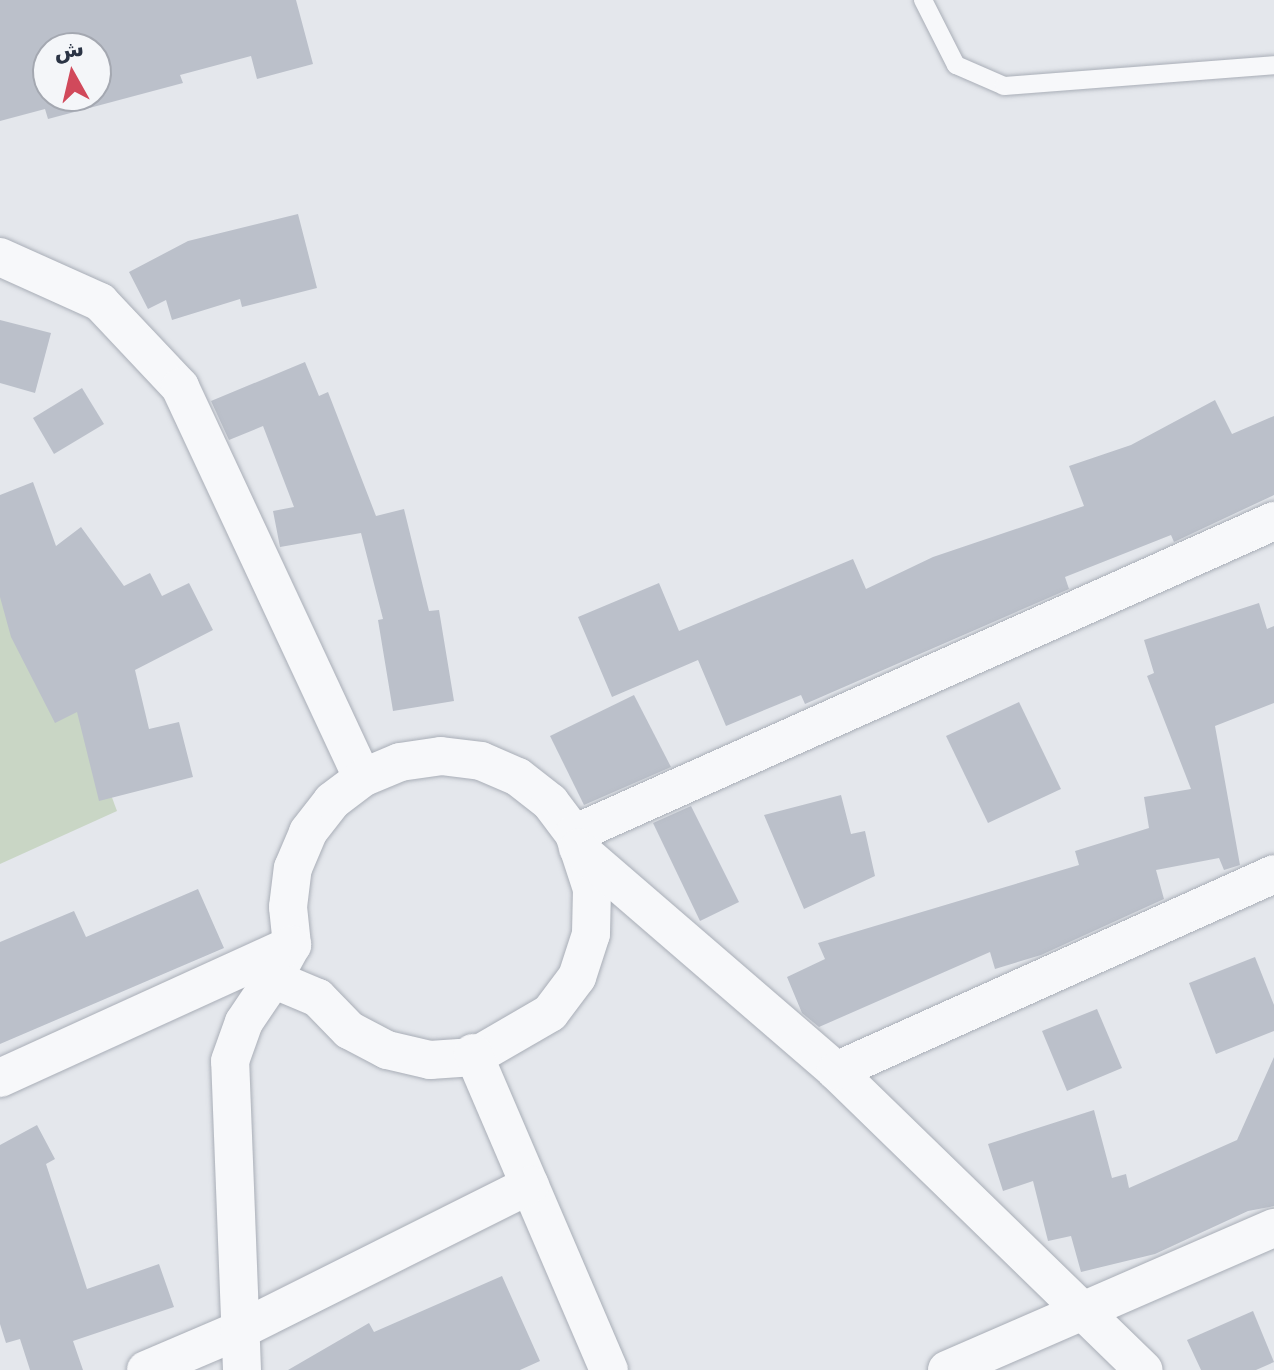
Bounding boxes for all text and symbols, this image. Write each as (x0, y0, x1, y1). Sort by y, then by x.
north arrow (32, 32, 112, 112)
text: ش (52, 35, 86, 64)

